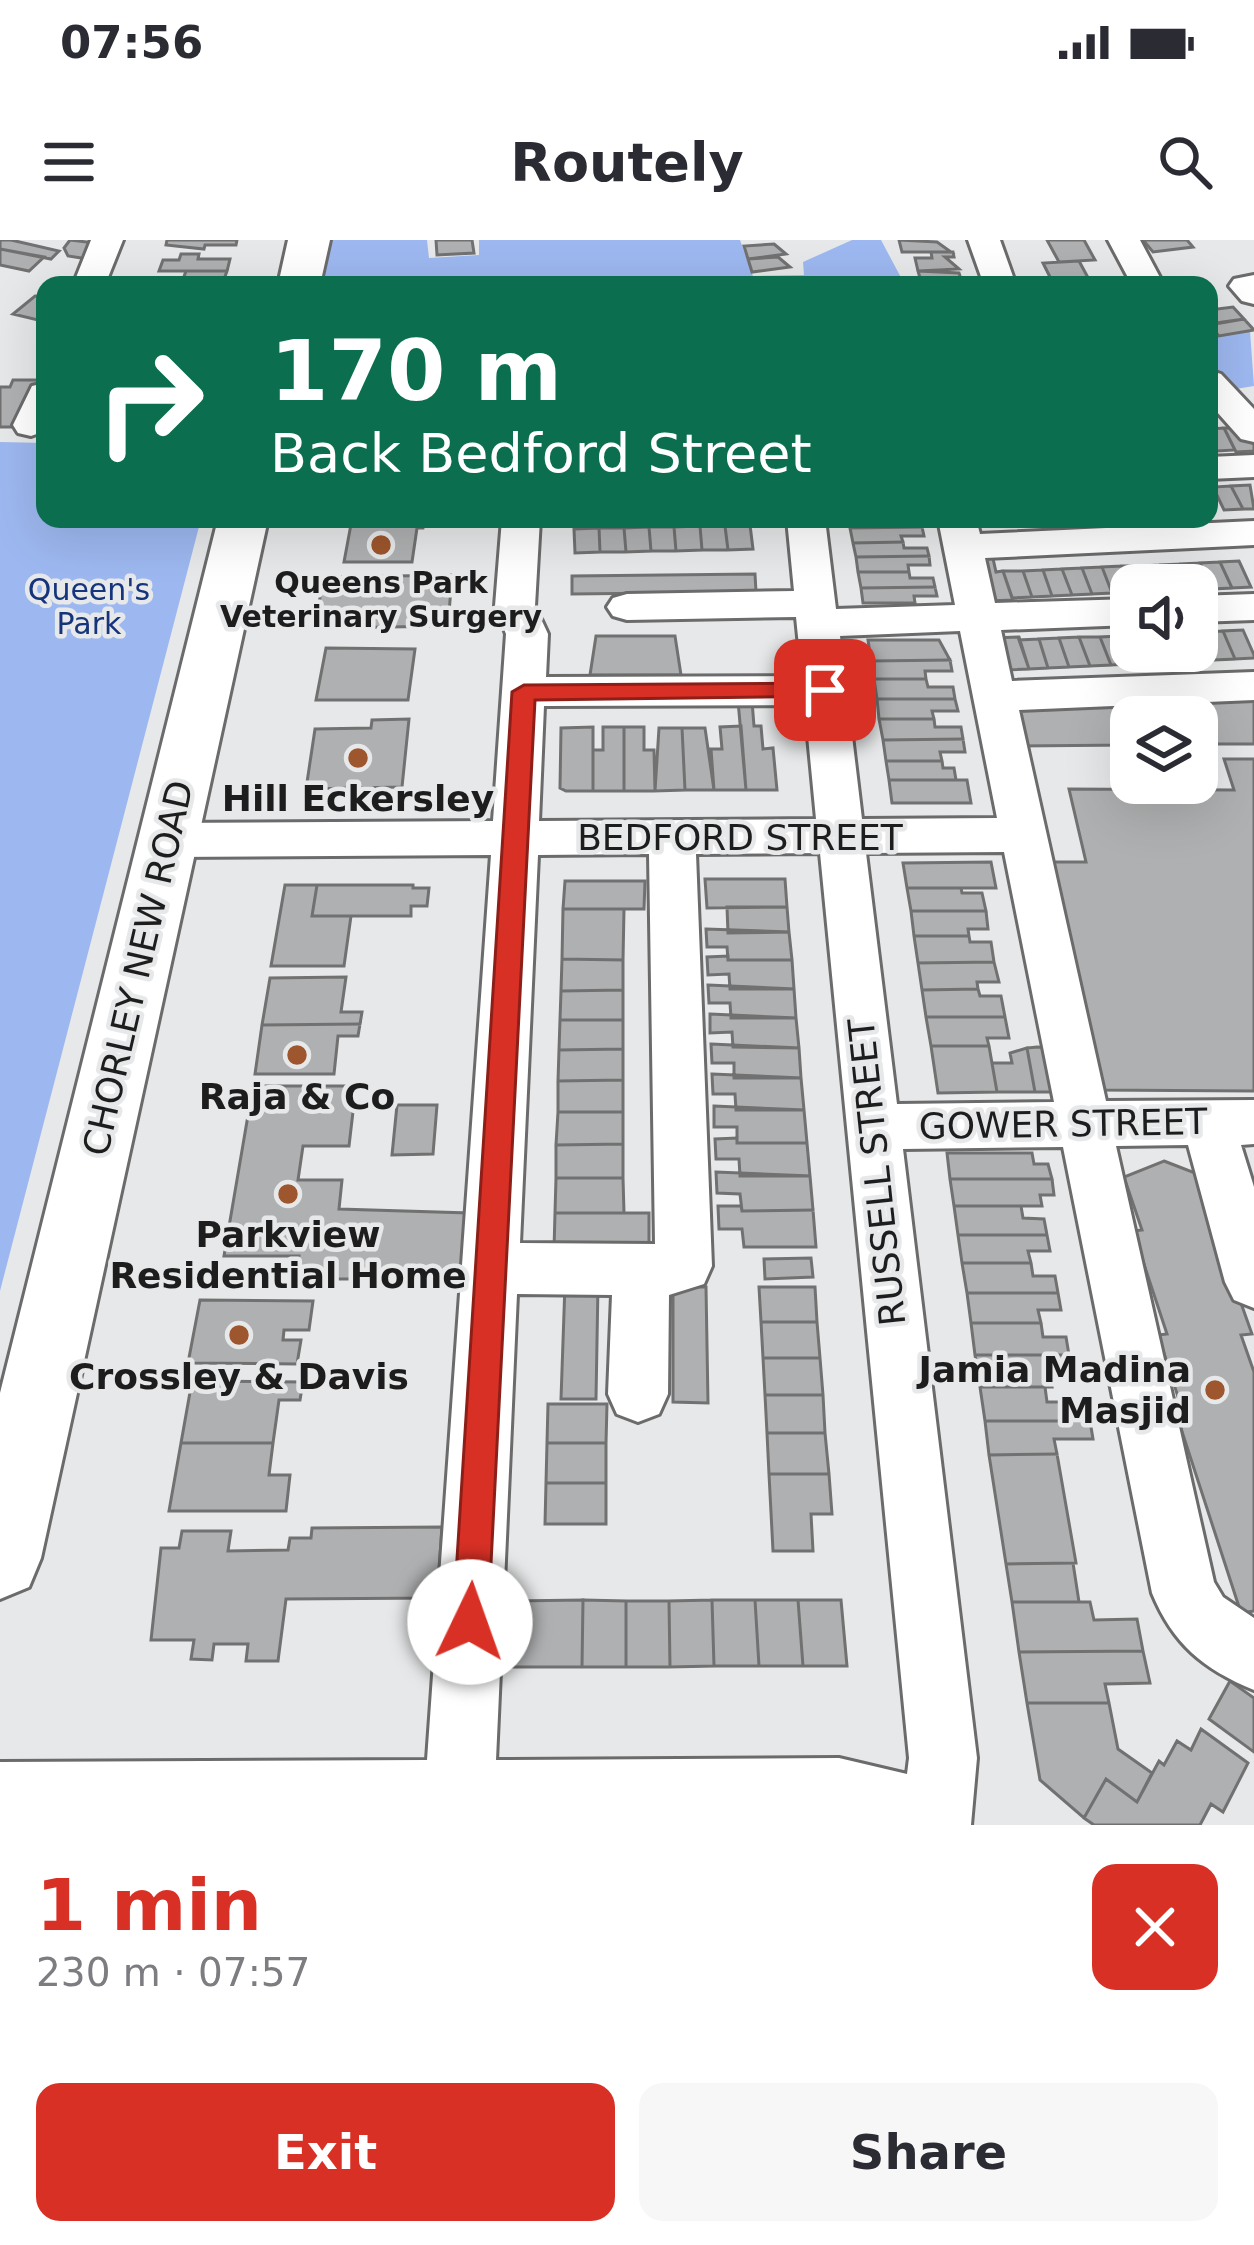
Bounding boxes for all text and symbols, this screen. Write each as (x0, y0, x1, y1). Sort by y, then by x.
text: 07:56 (60, 16, 203, 69)
icon: menu (36, 129, 102, 195)
icon: search (1152, 129, 1218, 195)
text: Routely (510, 131, 744, 194)
text: 170 m (270, 322, 562, 420)
icon: right (72, 324, 228, 480)
text: Back Bedford Street (270, 422, 812, 485)
marker: Queens Park Veterinary Surgery (368, 532, 394, 558)
map controls (1110, 564, 1218, 804)
button: sound (1110, 564, 1218, 672)
place label: Queens Park Veterinary Surgery (220, 565, 542, 634)
park label: Queen's Park (28, 572, 150, 641)
pin (774, 639, 876, 741)
icon: arrive (792, 657, 858, 723)
button: layers (1110, 696, 1218, 804)
marker: Hill Eckersley (345, 745, 371, 771)
street label: CHORLEY NEW ROAD (75, 777, 201, 1159)
place label: Hill Eckersley (222, 778, 494, 819)
street label: BEDFORD STREET (577, 817, 904, 858)
street label: RUSSELL STREET (840, 1015, 914, 1328)
marker: Raja & Co (284, 1042, 310, 1068)
place label: Raja & Co (199, 1076, 395, 1117)
street label: GOWER STREET (918, 1101, 1209, 1147)
marker: Parkview Residential Home (275, 1181, 301, 1207)
place label: Parkview Residential Home (109, 1214, 467, 1296)
marker: Crossley & Davis (226, 1322, 252, 1348)
place label: Jamia Madina Masjid (915, 1349, 1191, 1431)
place label: Crossley & Davis (69, 1356, 409, 1397)
marker: Jamia Madina Masjid (1202, 1377, 1228, 1403)
position arrow (407, 1559, 533, 1685)
text: 1 min (36, 1863, 262, 1947)
button: close (1092, 1864, 1218, 1990)
text: 230 m · 07:57 (36, 1950, 310, 1995)
button: Exit (36, 2083, 615, 2221)
button: Share (639, 2083, 1218, 2221)

